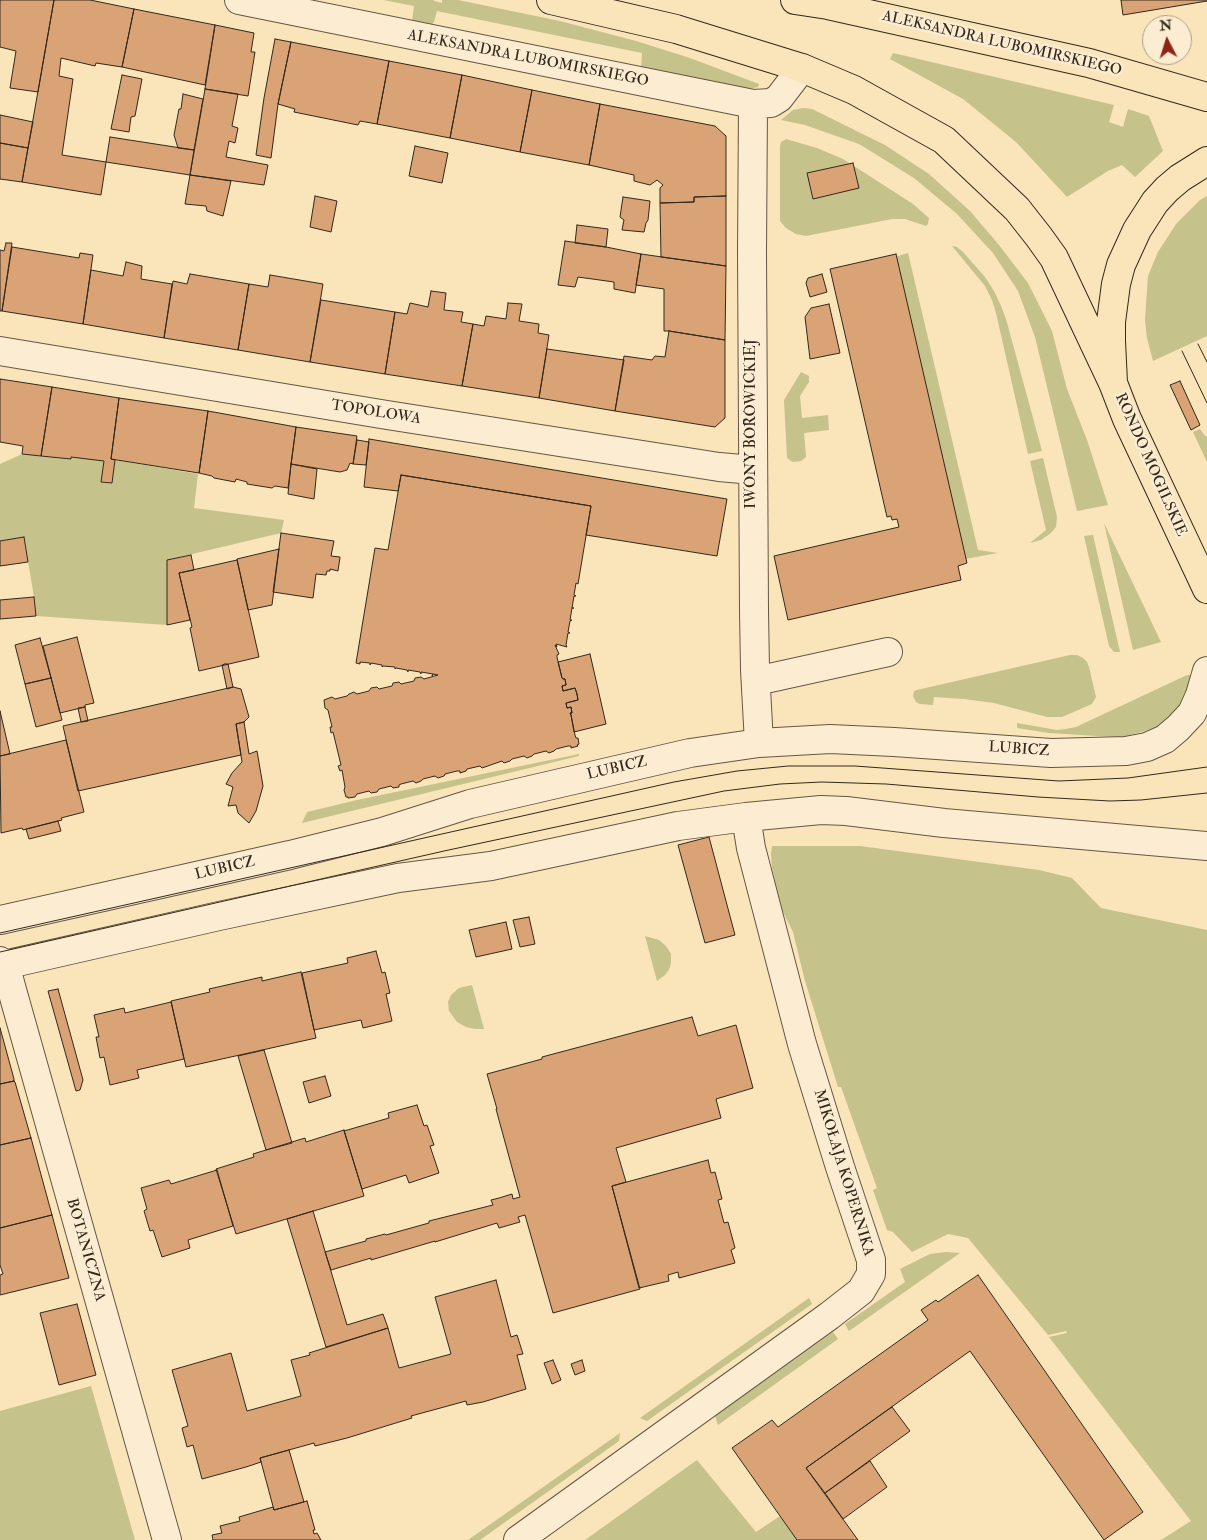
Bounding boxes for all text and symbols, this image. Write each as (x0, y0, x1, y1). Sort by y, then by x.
street label: ALEKSANDRA LUBOMIRSKIEGO (880, 8, 1124, 80)
north arrow (1142, 15, 1192, 65)
text: N (1159, 17, 1173, 35)
street label: ALEKSANDRA LUBOMIRSKIEGO (406, 27, 650, 91)
street label: IWONY BOROWICKIEJ (743, 339, 761, 509)
street label: RONDO MOGILSKIE (1110, 390, 1190, 540)
street label: TOPOLOWA (330, 397, 422, 429)
street label: LUBICZ (988, 739, 1050, 761)
street label: LUBICZ (585, 753, 649, 785)
street label: LUBICZ (193, 853, 257, 885)
street label: MIKOŁAJA KOPERNIKA (809, 1087, 877, 1259)
street label: BOTANICZNA (62, 1196, 108, 1304)

